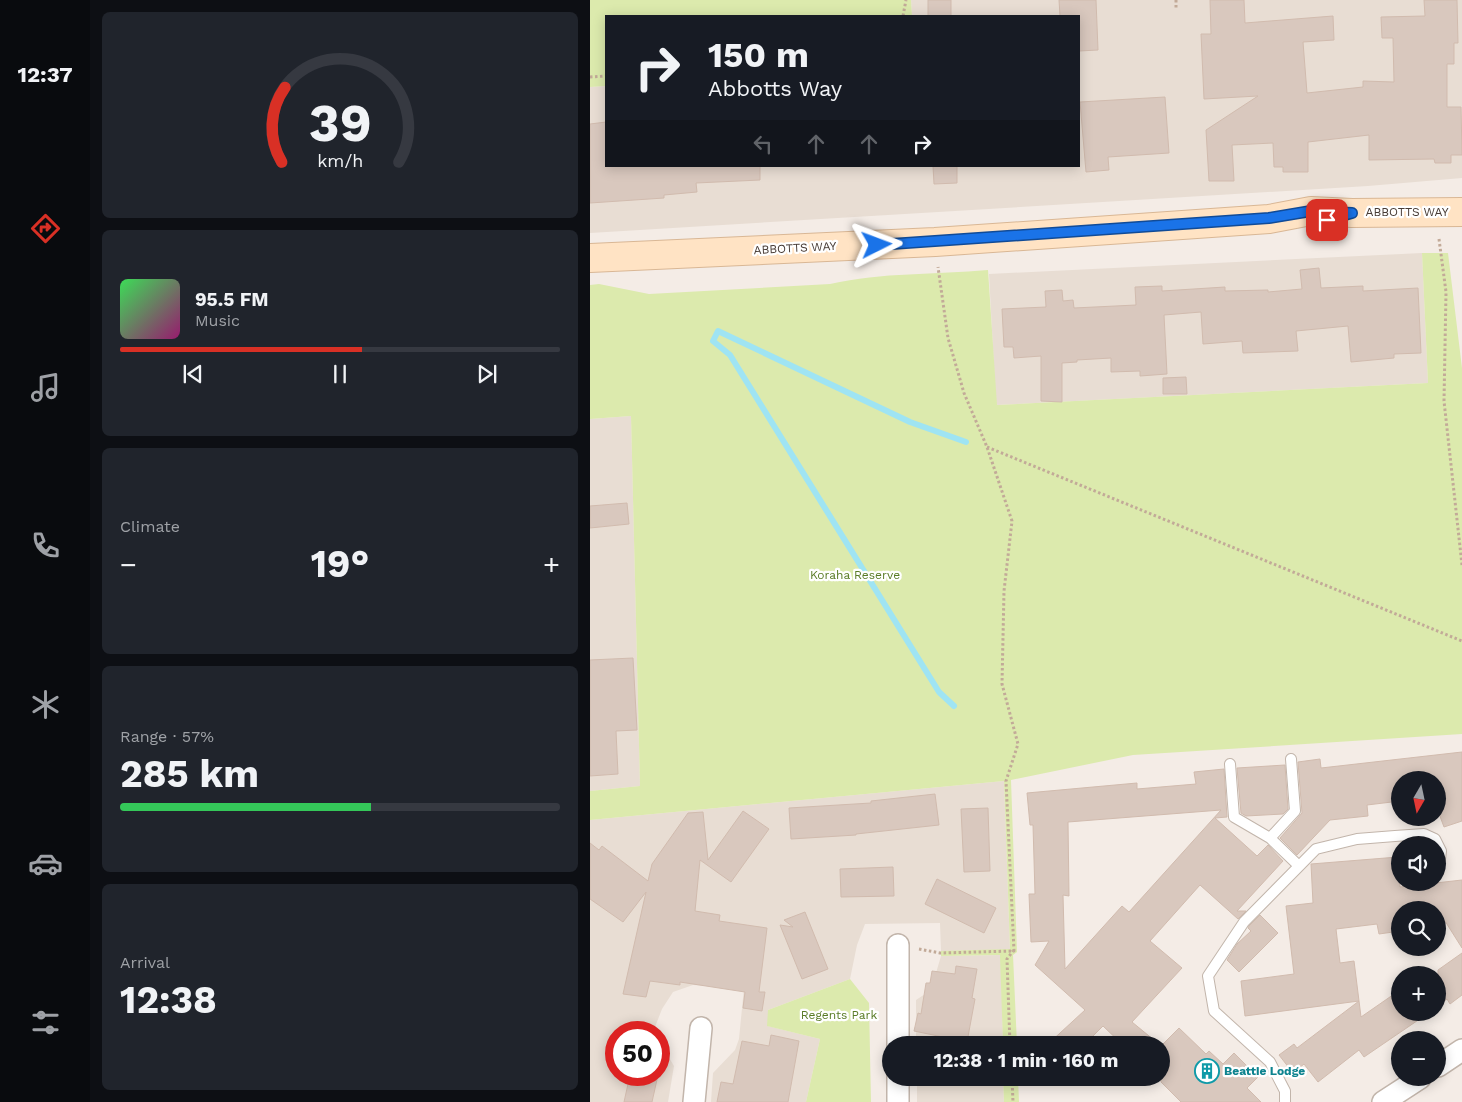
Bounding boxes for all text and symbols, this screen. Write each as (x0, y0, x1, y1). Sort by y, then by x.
text: 150 m (708, 34, 809, 76)
icon: right (625, 35, 690, 100)
text: 12:37 (17, 62, 73, 87)
text: Abbotts Way (708, 76, 842, 101)
text: 39 (309, 93, 371, 154)
icon: left (749, 130, 777, 158)
icon: ahead (802, 130, 830, 158)
icon: ahead (855, 130, 883, 158)
icon: right (908, 130, 936, 158)
text: km/h (317, 150, 363, 171)
pin (1306, 199, 1348, 241)
street label: ABBOTTS WAY (1366, 205, 1449, 219)
icon: arrive (1313, 206, 1341, 234)
icon: directions (28, 211, 63, 246)
position arrow (850, 218, 902, 270)
street label: ABBOTTS WAY (753, 239, 837, 257)
text: 95.5 FM (195, 288, 269, 311)
text: Music (195, 311, 240, 330)
icon: previous (179, 360, 207, 388)
icon: pause (326, 360, 354, 388)
icon: next (473, 360, 501, 388)
icon: music (28, 370, 63, 405)
text: Climate (120, 517, 180, 536)
icon: phone (28, 528, 63, 563)
text: 19° (311, 542, 369, 586)
text: − (120, 548, 137, 581)
text: + (543, 548, 560, 581)
park label: Koraha Reserve (810, 568, 900, 582)
icon: climate (28, 687, 63, 722)
text: Range · 57% (120, 727, 214, 746)
text: 285 km (120, 752, 259, 796)
north arrow (1391, 771, 1446, 826)
map controls (1391, 771, 1446, 1086)
button: sound (1391, 836, 1446, 891)
icon: car (28, 846, 63, 881)
button: search (1391, 901, 1446, 956)
text: Arrival (120, 953, 170, 972)
button: + (1391, 966, 1446, 1021)
text: 12:38 (120, 978, 217, 1022)
icon: filters (28, 1005, 63, 1040)
park label: Regents Park (801, 1008, 877, 1022)
speed limit sign: 50 (605, 1021, 670, 1086)
button: − (1391, 1031, 1446, 1086)
text: 12:38 · 1 min · 160 m (934, 1049, 1118, 1072)
building icon: Beattie Lodge (1194, 1058, 1220, 1084)
place label: Beattie Lodge (1224, 1064, 1305, 1078)

